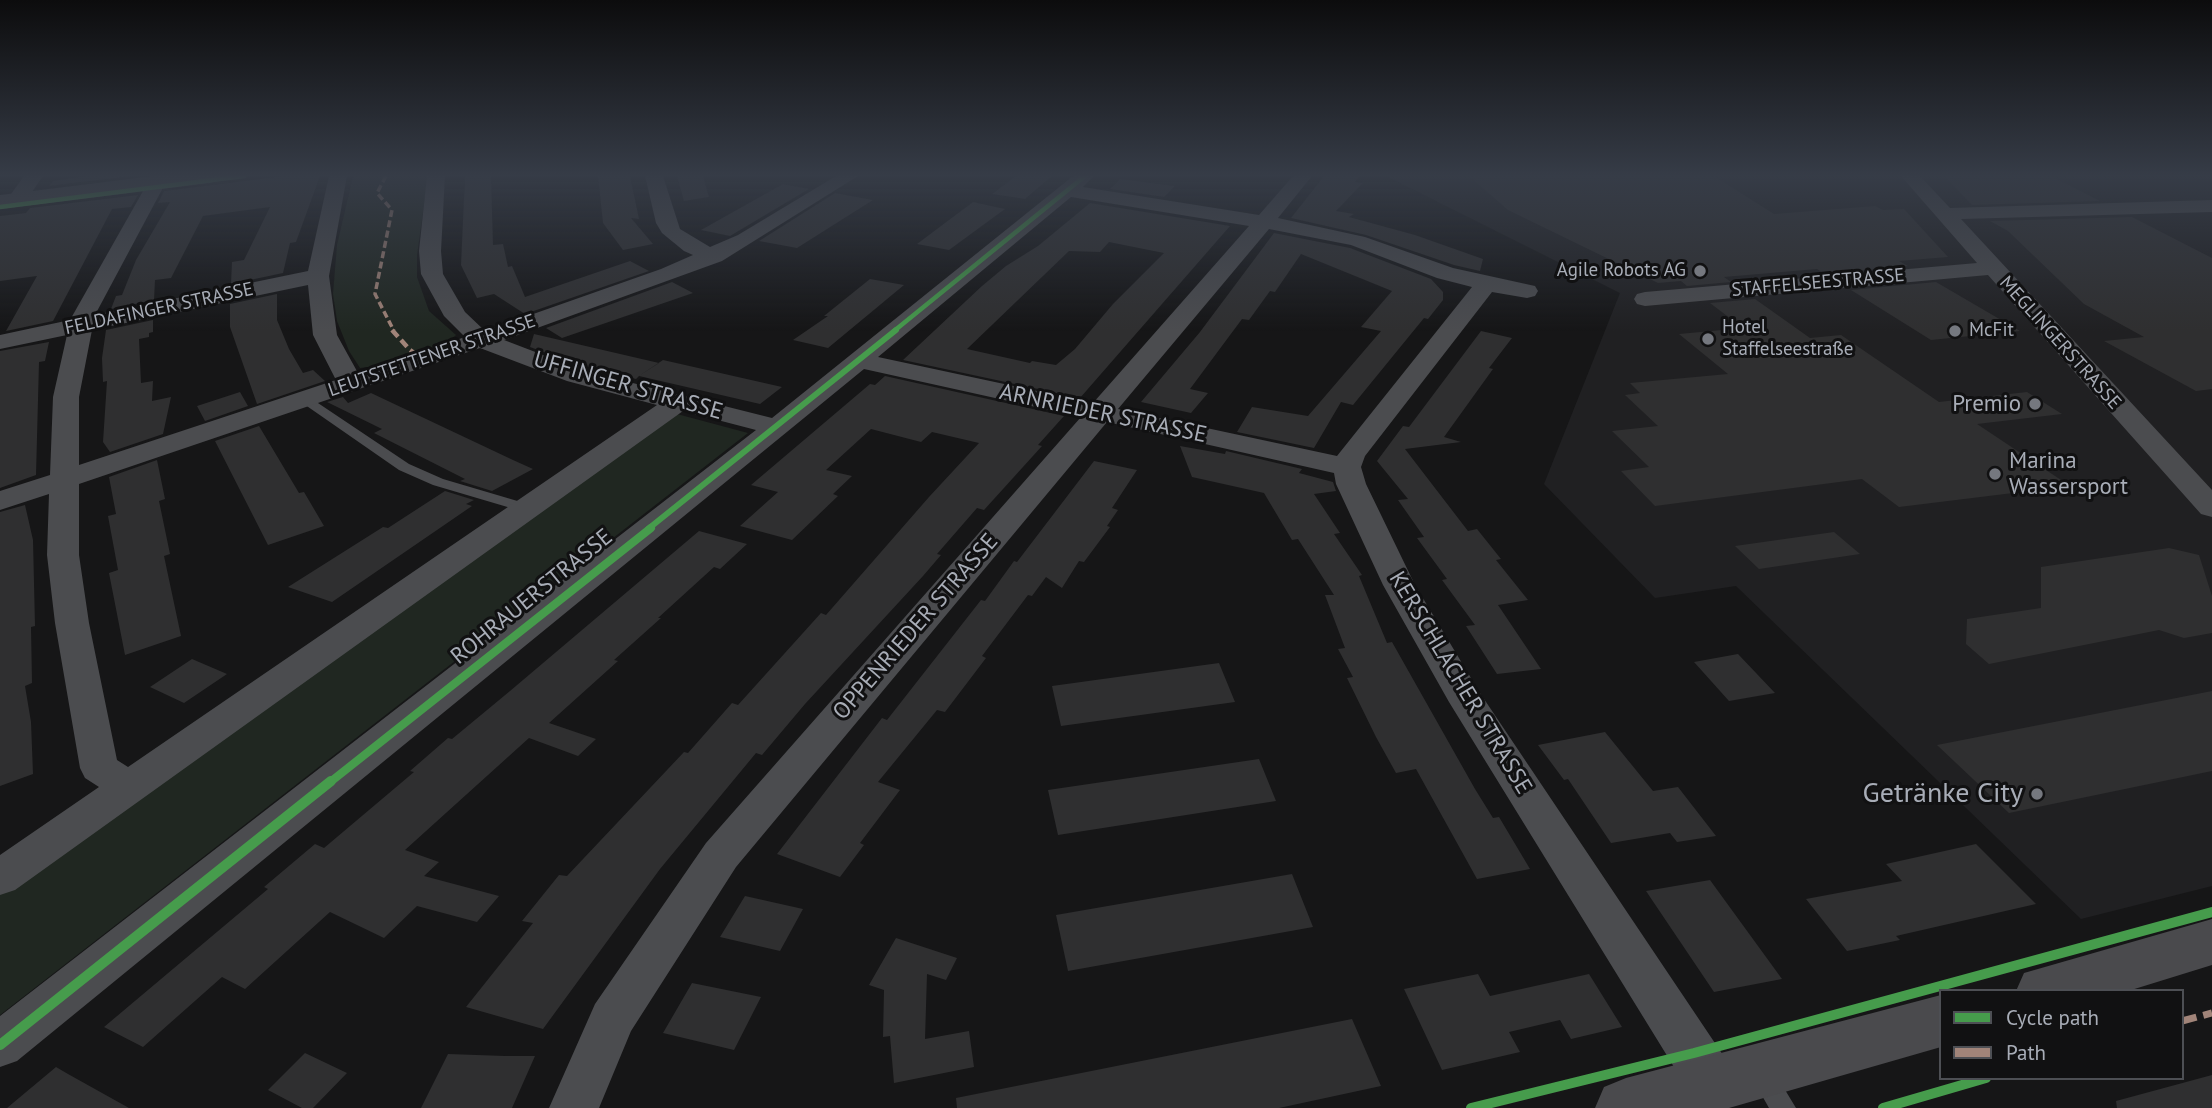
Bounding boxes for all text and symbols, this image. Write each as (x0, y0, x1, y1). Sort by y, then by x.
place label: Agile Robots AG (1557, 260, 1686, 282)
marker: Agile Robots AG (1692, 263, 1708, 279)
street label: STAFFELSEESTRASSE (1731, 264, 1905, 302)
street label: MEGLINGERSTRASSE (1994, 272, 2126, 414)
street label: FELDAFINGER STRASSE (63, 278, 255, 340)
street label: LEUTSTETTENER STRASSE (325, 310, 539, 402)
place label: Hotel Staffelseestraße (1722, 317, 1853, 361)
place label: McFit (1969, 320, 2014, 342)
marker: McFit (1947, 323, 1963, 339)
marker: Hotel Staffelseestraße (1700, 331, 1716, 347)
street label: UFFINGER STRASSE (530, 346, 726, 426)
street label: ARNRIEDER STRASSE (997, 379, 1209, 449)
place label: Premio (1952, 390, 2021, 418)
marker: Premio (2027, 396, 2043, 412)
place label: Marina Wassersport (2009, 447, 2128, 501)
marker: Marina Wassersport (1987, 466, 2003, 482)
street label: ROHRAUERSTRASSE (446, 523, 618, 671)
street label: OPPENRIEDER STRASSE (828, 528, 1004, 726)
street label: KERSCHLACHER STRASSE (1383, 567, 1537, 799)
place label: Getränke City (1863, 777, 2023, 811)
marker: Getränke City (2029, 786, 2045, 802)
legend (1939, 989, 2184, 1080)
text: Cycle path (2006, 1004, 2099, 1031)
text: Path (2006, 1039, 2046, 1066)

